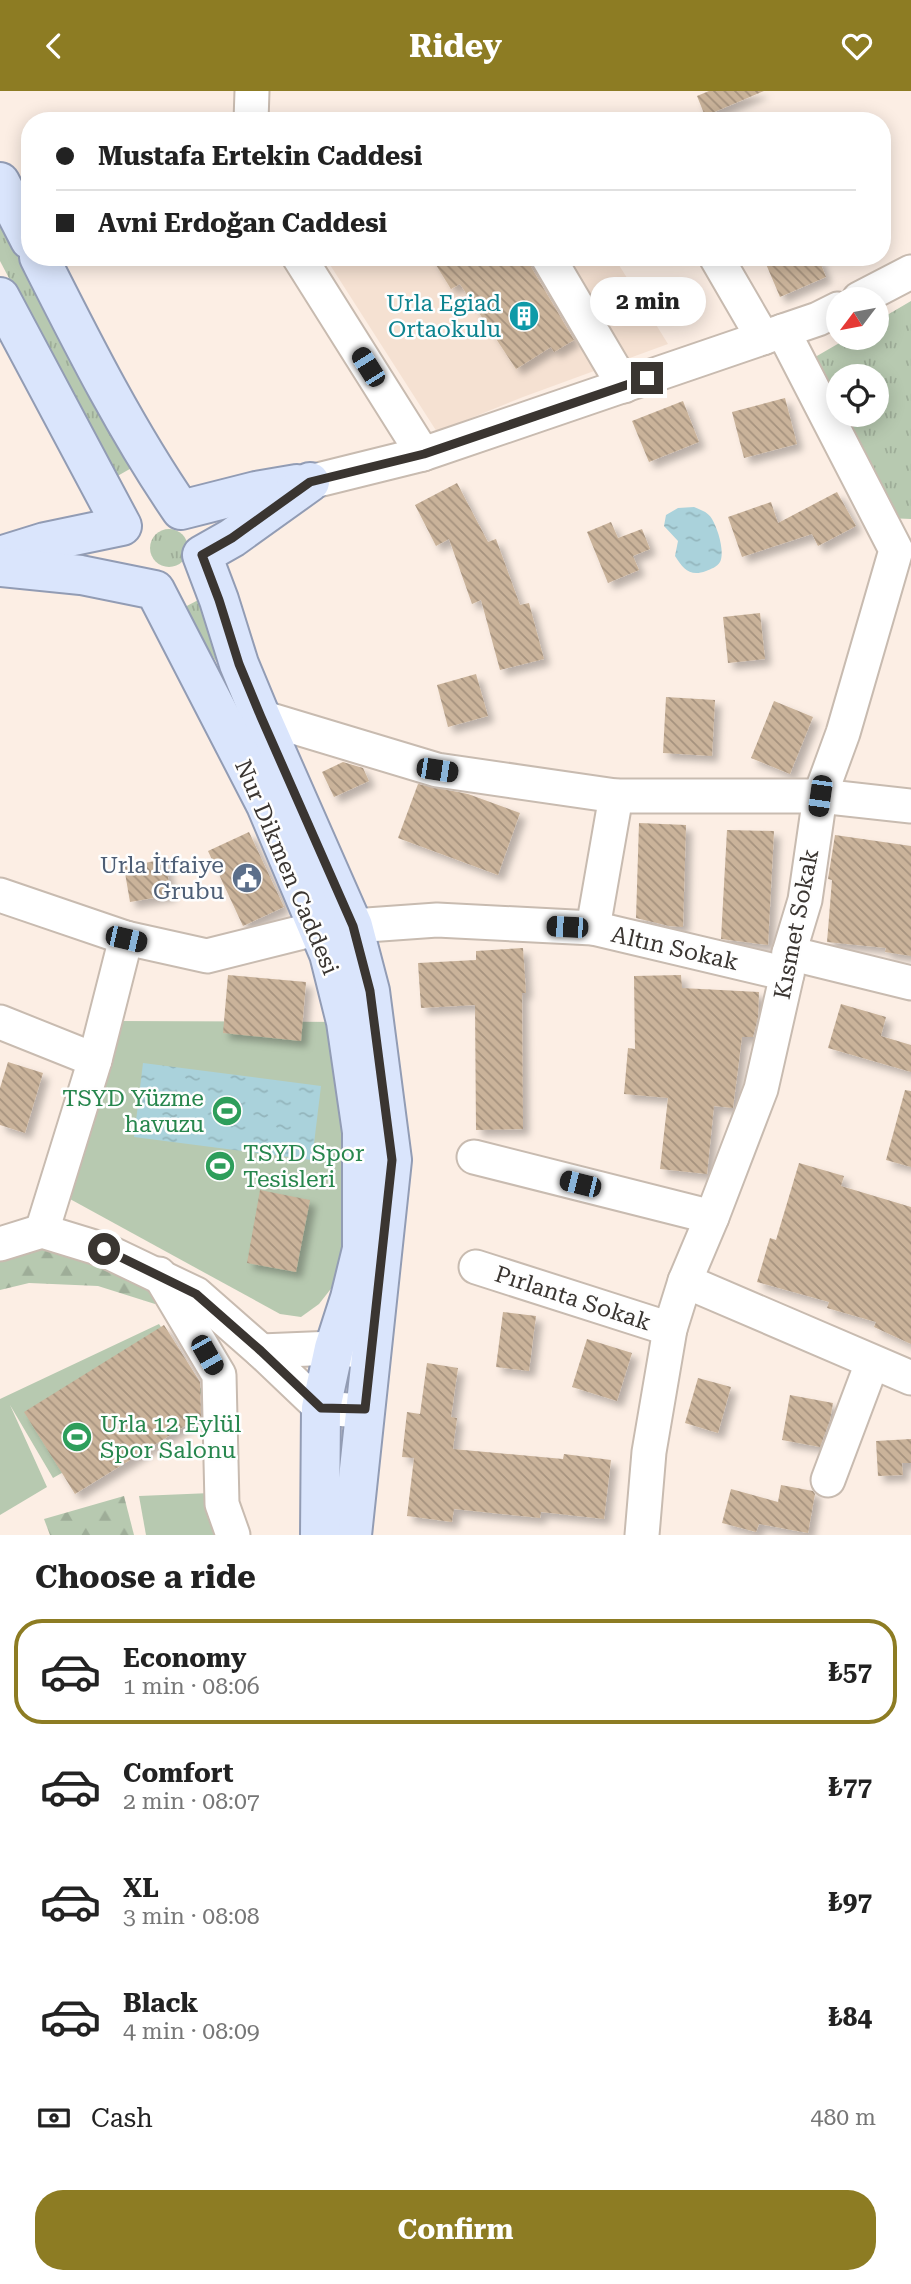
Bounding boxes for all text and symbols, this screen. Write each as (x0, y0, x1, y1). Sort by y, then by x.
icon: back (35, 27, 73, 65)
text: Ridey (409, 27, 502, 65)
icon: heart (838, 27, 876, 65)
text: Mustafa Ertekin Caddesi (98, 141, 422, 171)
text: Avni Erdoğan Caddesi (98, 208, 387, 238)
callout: 2 min (589, 277, 705, 325)
north arrow (826, 287, 889, 350)
map controls (826, 287, 889, 427)
text: 2 min (616, 288, 680, 315)
place label: Urla Egiad Ortaokulu (386, 290, 501, 343)
building icon: Urla Egiad Ortaokulu (507, 299, 541, 333)
car (348, 344, 389, 390)
route end (631, 362, 663, 394)
button: locate (826, 364, 889, 427)
street label: Nur Dikmen Caddesi (229, 756, 344, 979)
car (415, 756, 460, 784)
car (807, 774, 834, 818)
street label: Kısmet Sokak (769, 846, 824, 1002)
place label: Urla İtfaiye Grubu (100, 852, 224, 905)
public building icon: Urla İtfaiye Grubu (230, 861, 264, 895)
car (546, 915, 589, 939)
street label: Altın Sokak (609, 921, 742, 976)
car (104, 924, 149, 954)
place label: TSYD Yüzme havuzu (62, 1085, 204, 1138)
sports icon: TSYD Yüzme havuzu (210, 1094, 244, 1128)
place label: TSYD Spor Tesisleri (243, 1140, 364, 1193)
sports icon: TSYD Spor Tesisleri (203, 1149, 237, 1183)
car (558, 1169, 603, 1199)
route start (88, 1233, 120, 1265)
street label: Pırlanta Sokak (491, 1261, 655, 1337)
car (188, 1332, 227, 1378)
place label: Urla 12 Eylül Spor Salonu (100, 1411, 241, 1464)
sports icon: Urla 12 Eylül Spor Salonu (60, 1420, 94, 1454)
text: Choose a ride (35, 1558, 256, 1596)
icon: car (39, 1640, 102, 1703)
text: Economy (123, 1643, 246, 1673)
text: ₺57 (828, 1657, 872, 1687)
text: 1 min · 08:06 (123, 1673, 260, 1700)
icon: car (39, 1755, 102, 1818)
text: Comfort (123, 1758, 233, 1788)
text: ₺77 (828, 1772, 872, 1802)
text: 2 min · 08:07 (123, 1788, 260, 1815)
icon: car (39, 1870, 102, 1933)
text: XL (123, 1873, 159, 1903)
text: ₺97 (828, 1887, 872, 1917)
text: 3 min · 08:08 (123, 1903, 260, 1930)
icon: car (39, 1985, 102, 2048)
text: Black (123, 1988, 198, 2018)
text: ₺84 (828, 2002, 872, 2032)
text: 4 min · 08:09 (123, 2018, 260, 2045)
icon: cash (35, 2099, 73, 2137)
text: Cash (91, 2103, 153, 2133)
text: 480 m (811, 2104, 876, 2131)
button: Confirm (35, 2190, 876, 2270)

